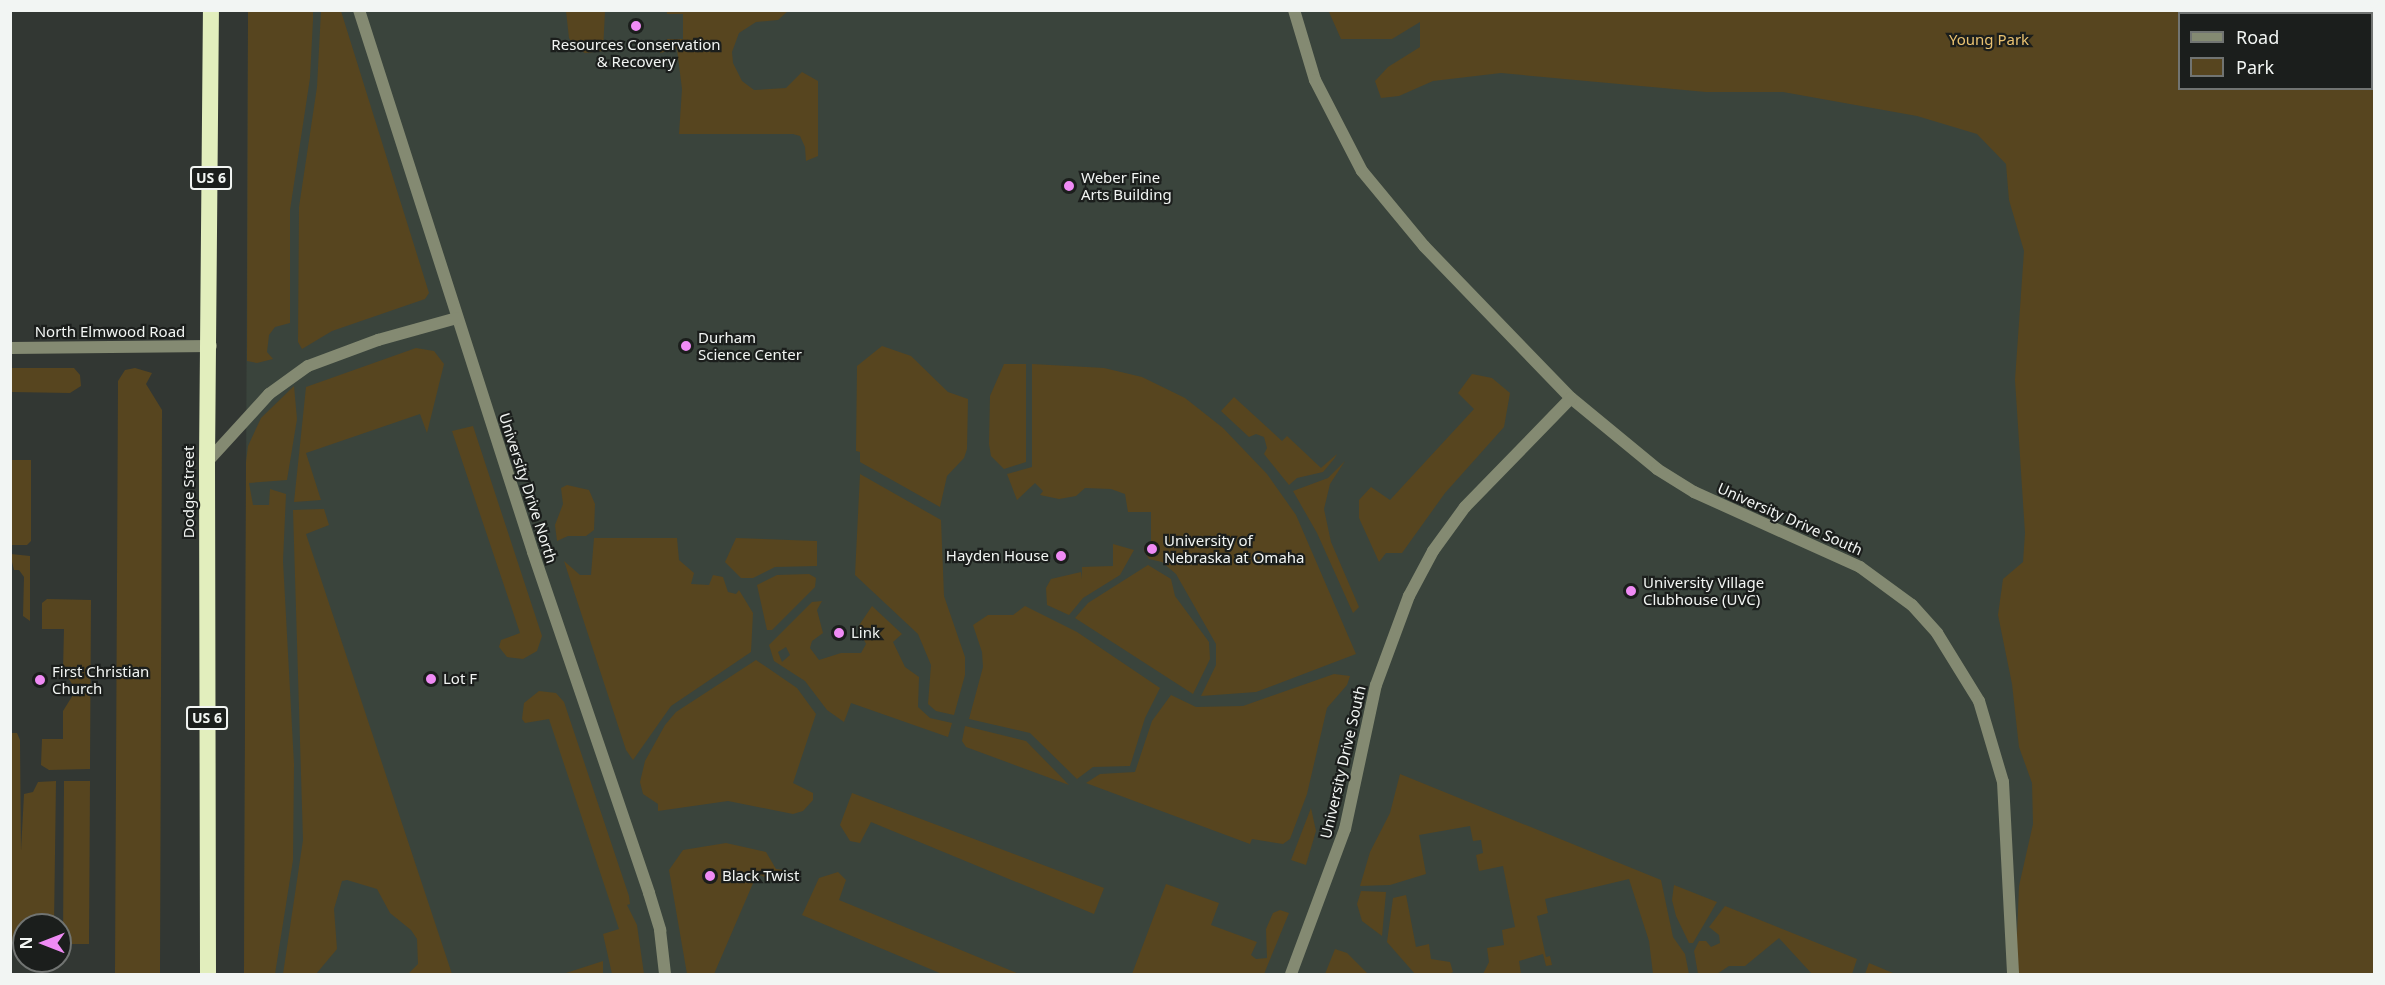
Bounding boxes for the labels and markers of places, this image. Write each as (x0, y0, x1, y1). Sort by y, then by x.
marker: Resources Conservation & Recovery (629, 19, 643, 33)
place label: Resources Conservation & Recovery (551, 35, 721, 70)
place label: Weber Fine Arts Building (1081, 168, 1172, 203)
marker: Weber Fine Arts Building (1062, 179, 1076, 193)
place label: Durham Science Center (698, 328, 802, 363)
marker: Durham Science Center (679, 339, 693, 353)
place label: University of Nebraska at Omaha (1164, 531, 1304, 566)
marker: University of Nebraska at Omaha (1145, 542, 1159, 556)
place label: Hayden House (946, 547, 1049, 565)
marker: Hayden House (1054, 549, 1068, 563)
place label: University Village Clubhouse (UVC) (1643, 573, 1764, 608)
marker: University Village Clubhouse (UVC) (1624, 584, 1638, 598)
place label: Link (851, 624, 880, 642)
marker: Link (832, 626, 846, 640)
place label: First Christian Church (52, 662, 149, 697)
place label: Lot F (443, 670, 477, 688)
marker: Lot F (424, 672, 438, 686)
marker: First Christian Church (33, 673, 47, 687)
place label: Black Twist (722, 867, 799, 885)
marker: Black Twist (703, 869, 717, 883)

